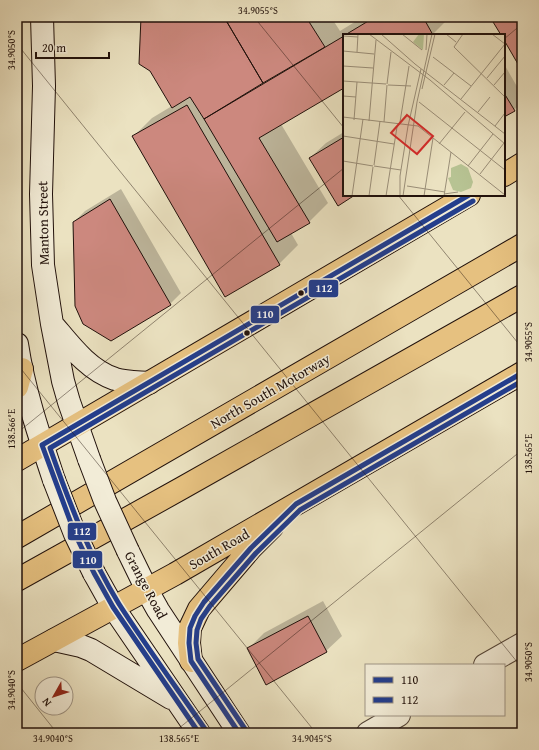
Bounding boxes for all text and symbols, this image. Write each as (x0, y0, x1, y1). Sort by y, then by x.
text: 34.9055°S (238, 3, 278, 18)
text: 34.9050°S (4, 30, 19, 70)
scale bar (36, 34, 109, 60)
inset map (343, 34, 505, 196)
text: 20 m (42, 39, 66, 56)
street label: Manton Street (32, 181, 54, 265)
line badge: 112 (308, 279, 339, 298)
text: 112 (315, 280, 333, 296)
unlabelled marker (296, 288, 306, 298)
line badge: 110 (250, 305, 280, 324)
text: 110 (256, 306, 274, 322)
text: 34.9055°S (521, 322, 536, 362)
unlabelled marker (242, 328, 252, 338)
street label: North South Motorway (206, 349, 334, 433)
text: 138.566°E (4, 409, 19, 449)
text: 138.565°E (521, 434, 536, 474)
line badge: 112 (67, 522, 97, 541)
text: 112 (73, 523, 91, 539)
street label: South Road (185, 523, 253, 574)
street label: Grange Road (120, 548, 173, 623)
line badge: 110 (72, 550, 103, 569)
text: 110 (79, 552, 97, 568)
text: 34.9050°S (521, 642, 536, 682)
legend (365, 664, 505, 716)
text: 34.9040°S (4, 670, 19, 710)
text: 110 (401, 671, 419, 688)
north arrow (34, 676, 74, 716)
text: 112 (401, 691, 419, 708)
text: N (37, 694, 55, 710)
text: 34.9040°S (33, 731, 73, 746)
text: 138.565°E (159, 731, 199, 746)
text: 34.9045°S (292, 731, 332, 746)

